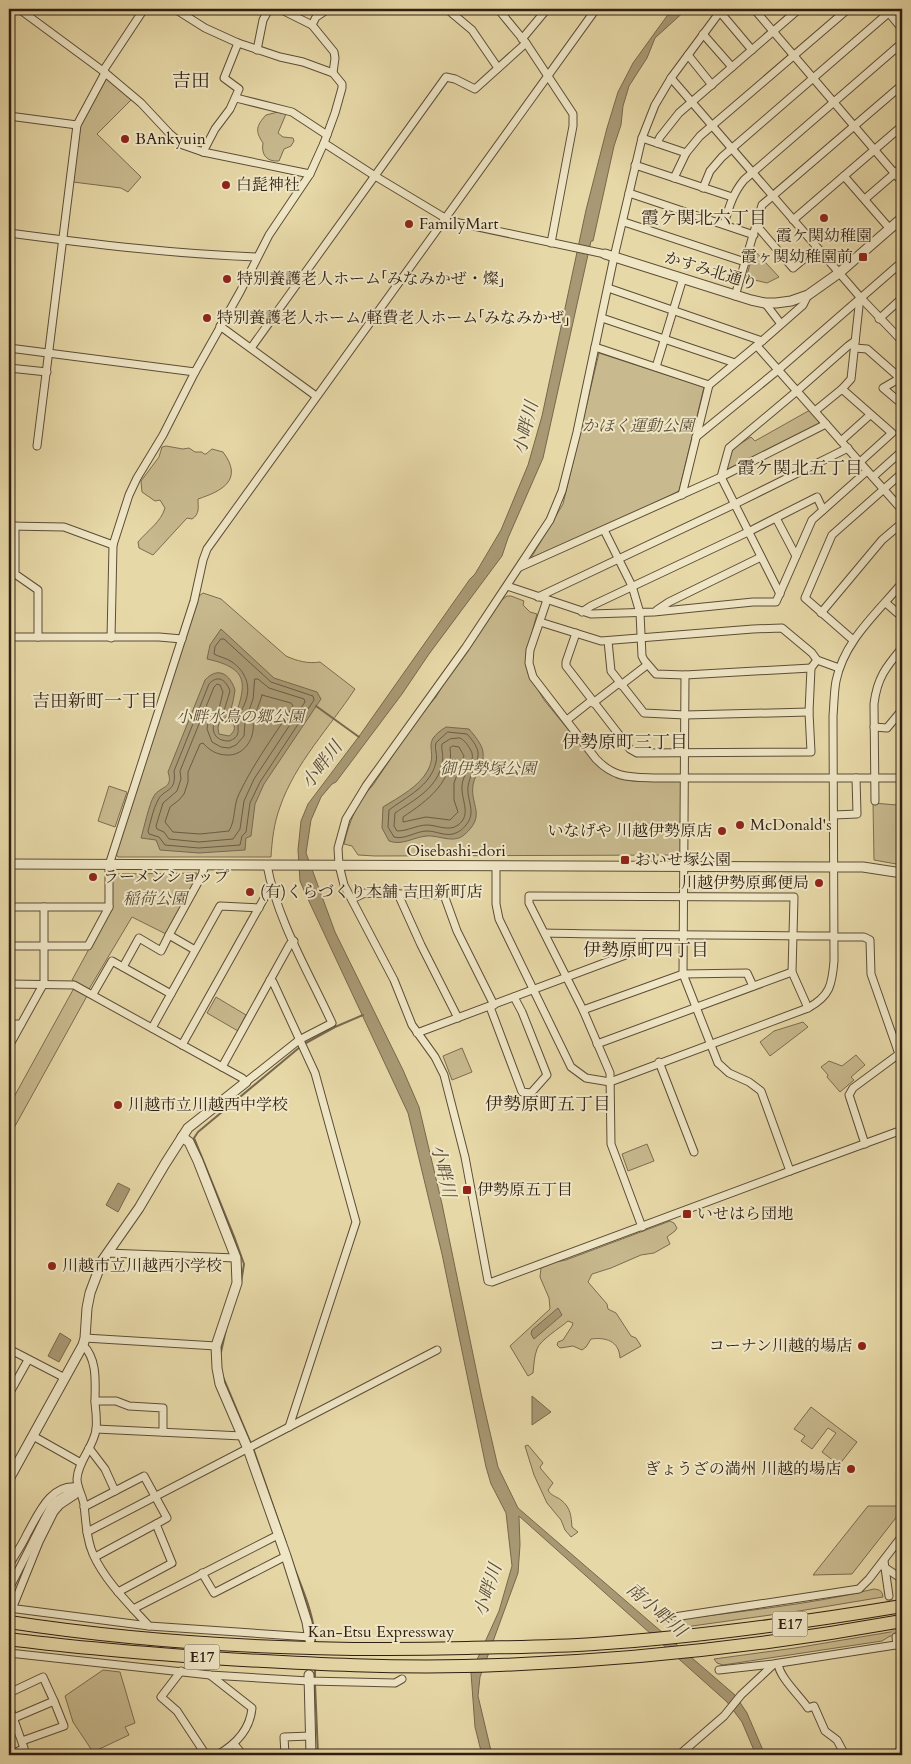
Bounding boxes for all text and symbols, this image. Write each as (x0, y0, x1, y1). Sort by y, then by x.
district label: 吉田 (172, 68, 210, 94)
place label: BAnkyuin (135, 128, 206, 150)
marker: BAnkyuin (119, 133, 131, 145)
place label: 白髭神社 (236, 174, 300, 196)
marker: 白髭神社 (220, 179, 232, 191)
district label: 霞ケ関北六丁目 (641, 206, 767, 231)
marker: 霞ケ関幼稚園 (818, 212, 830, 224)
place label: FamilyMart (419, 213, 498, 235)
marker: FamilyMart (403, 218, 415, 230)
place label: 霞ケ関幼稚園 (776, 225, 872, 247)
street label: かすみ北通り (662, 246, 760, 296)
place label: 霞ヶ関幼稚園前 (741, 246, 853, 268)
marker: 霞ヶ関幼稚園前 (857, 251, 869, 263)
place label: 特別養護老人ホーム「みなみかぜ・燦」 (237, 268, 505, 290)
marker: 特別養護老人ホーム「みなみかぜ・燦」 (221, 273, 233, 285)
place label: 特別養護老人ホーム/軽費老人ホーム「みなみかぜ」 (217, 307, 570, 329)
marker: 特別養護老人ホーム/軽費老人ホーム「みなみかぜ」 (201, 312, 213, 324)
water label: 小畔川 (507, 397, 545, 457)
park label: かほく運動公園 (582, 415, 697, 437)
district label: 霞ケ関北五丁目 (737, 456, 863, 481)
district label: 吉田新町一丁目 (32, 689, 158, 714)
park label: 小畔水鳥の郷公園 (176, 706, 307, 728)
district label: 伊勢原町三丁目 (562, 730, 688, 755)
water label: 小畔川 (296, 734, 350, 794)
park label: 御伊勢塚公園 (440, 758, 539, 780)
place label: McDonald's (750, 814, 832, 836)
marker: McDonald's (734, 819, 746, 831)
place label: いなげや 川越伊勢原店 (548, 820, 712, 842)
marker: いなげや 川越伊勢原店 (716, 825, 728, 837)
street label: Oisebashi-dori (406, 840, 506, 862)
place label: おいせ塚公園 (635, 849, 731, 871)
marker: おいせ塚公園 (619, 854, 631, 866)
place label: ラーメンショップ (103, 866, 229, 888)
marker: ラーメンショップ (87, 871, 99, 883)
place label: 川越伊勢原郵便局 (681, 872, 809, 894)
marker: 川越伊勢原郵便局 (813, 877, 825, 889)
place label: (有)くらづくり本舗 吉田新町店 (260, 881, 482, 903)
marker: (有)くらづくり本舗 吉田新町店 (244, 886, 256, 898)
park label: 稲荷公園 (123, 888, 190, 910)
district label: 伊勢原町四丁目 (583, 938, 709, 963)
district label: 伊勢原町五丁目 (485, 1092, 611, 1117)
place label: 川越市立川越西中学校 (128, 1094, 288, 1116)
marker: 川越市立川越西中学校 (112, 1099, 124, 1111)
water label: 小畔川 (425, 1142, 462, 1202)
place label: 伊勢原五丁目 (477, 1179, 573, 1201)
marker: 伊勢原五丁目 (461, 1184, 473, 1196)
place label: いせはら団地 (697, 1203, 793, 1225)
marker: いせはら団地 (681, 1208, 693, 1220)
place label: 川越市立川越西小学校 (62, 1255, 222, 1277)
marker: 川越市立川越西小学校 (46, 1260, 58, 1272)
place label: コーナン川越的場店 (709, 1335, 852, 1357)
marker: コーナン川越的場店 (856, 1340, 868, 1352)
place label: ぎょうざの満州 川越的場店 (645, 1458, 841, 1480)
marker: ぎょうざの満州 川越的場店 (845, 1463, 857, 1475)
water label: 小畔川 (468, 1559, 509, 1620)
water label: 南小畔川 (621, 1577, 693, 1644)
road number: E17 (772, 1612, 808, 1636)
street label: Kan-Etsu Expressway (308, 1621, 455, 1643)
road number: E17 (184, 1644, 220, 1670)

